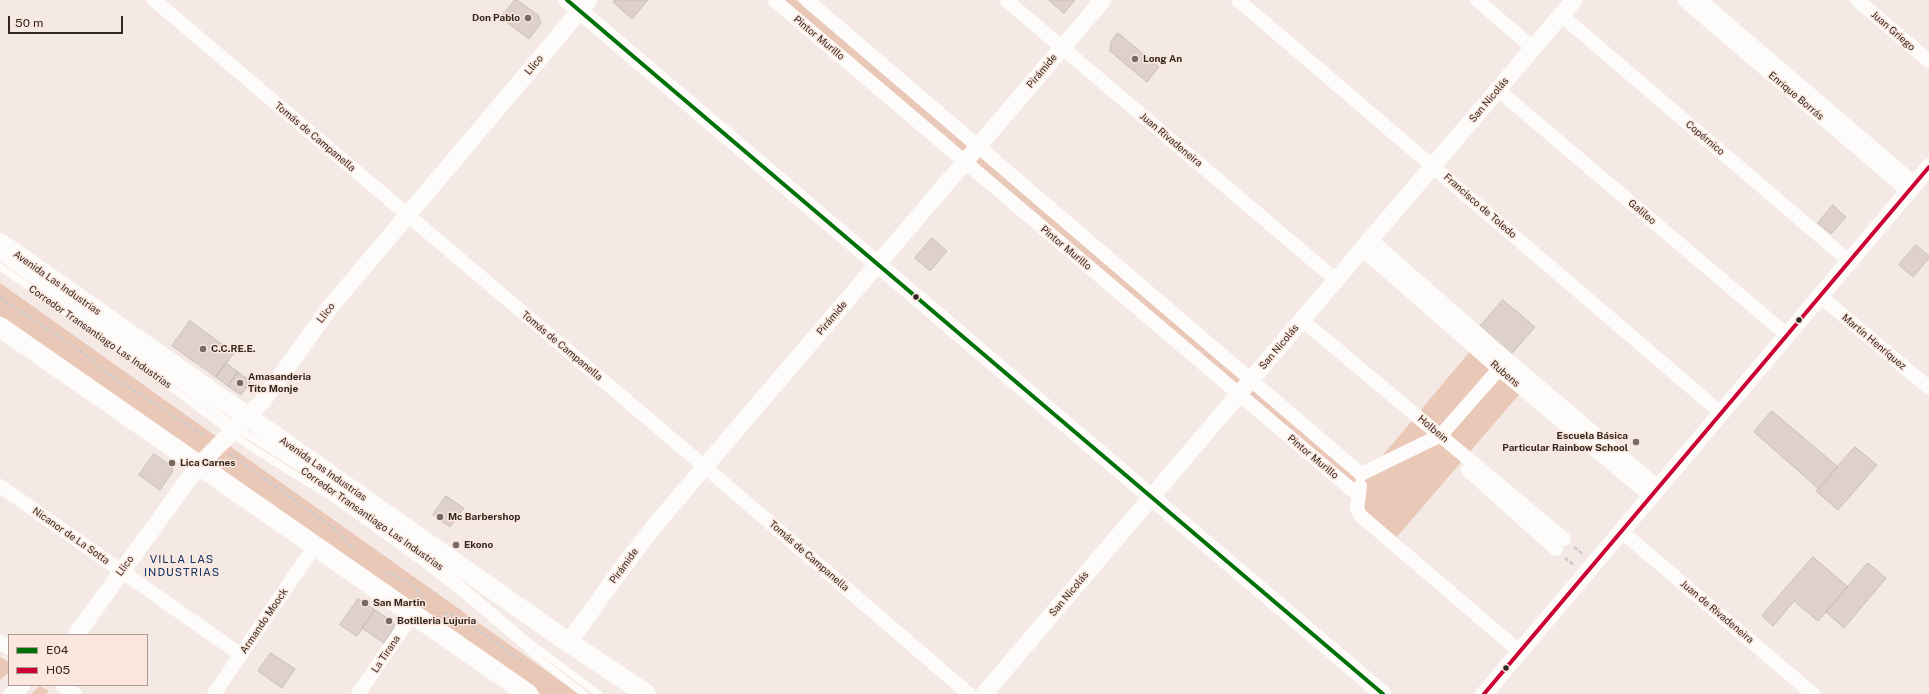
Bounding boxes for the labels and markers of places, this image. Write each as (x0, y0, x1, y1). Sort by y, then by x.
place label: Don Pablo (472, 12, 520, 24)
marker: Don Pablo (523, 13, 533, 23)
place label: Long An (1143, 53, 1182, 65)
marker: Long An (1130, 54, 1140, 64)
unlabelled marker (911, 292, 921, 302)
unlabelled marker (1794, 315, 1804, 325)
place label: C.C.RE.E. (211, 343, 255, 355)
marker: C.C.RE.E. (198, 344, 208, 354)
place label: Amasanderia Tito Monje (248, 371, 311, 394)
marker: Amasanderia Tito Monje (235, 378, 245, 388)
place label: Escuela Básica Particular Rainbow School (1502, 430, 1628, 454)
marker: Escuela Básica Particular Rainbow School (1631, 437, 1641, 447)
place label: Lica Carnes (180, 457, 236, 469)
marker: Lica Carnes (167, 458, 177, 468)
place label: Mc Barbershop (448, 511, 520, 523)
marker: Mc Barbershop (435, 512, 445, 522)
place label: Ekono (464, 539, 493, 551)
marker: Ekono (451, 540, 461, 550)
place label: San Martin (373, 597, 425, 609)
marker: San Martin (360, 598, 370, 608)
place label: Botilleria Lujuria (397, 615, 476, 627)
marker: Botilleria Lujuria (384, 616, 394, 626)
unlabelled marker (1501, 663, 1511, 673)

